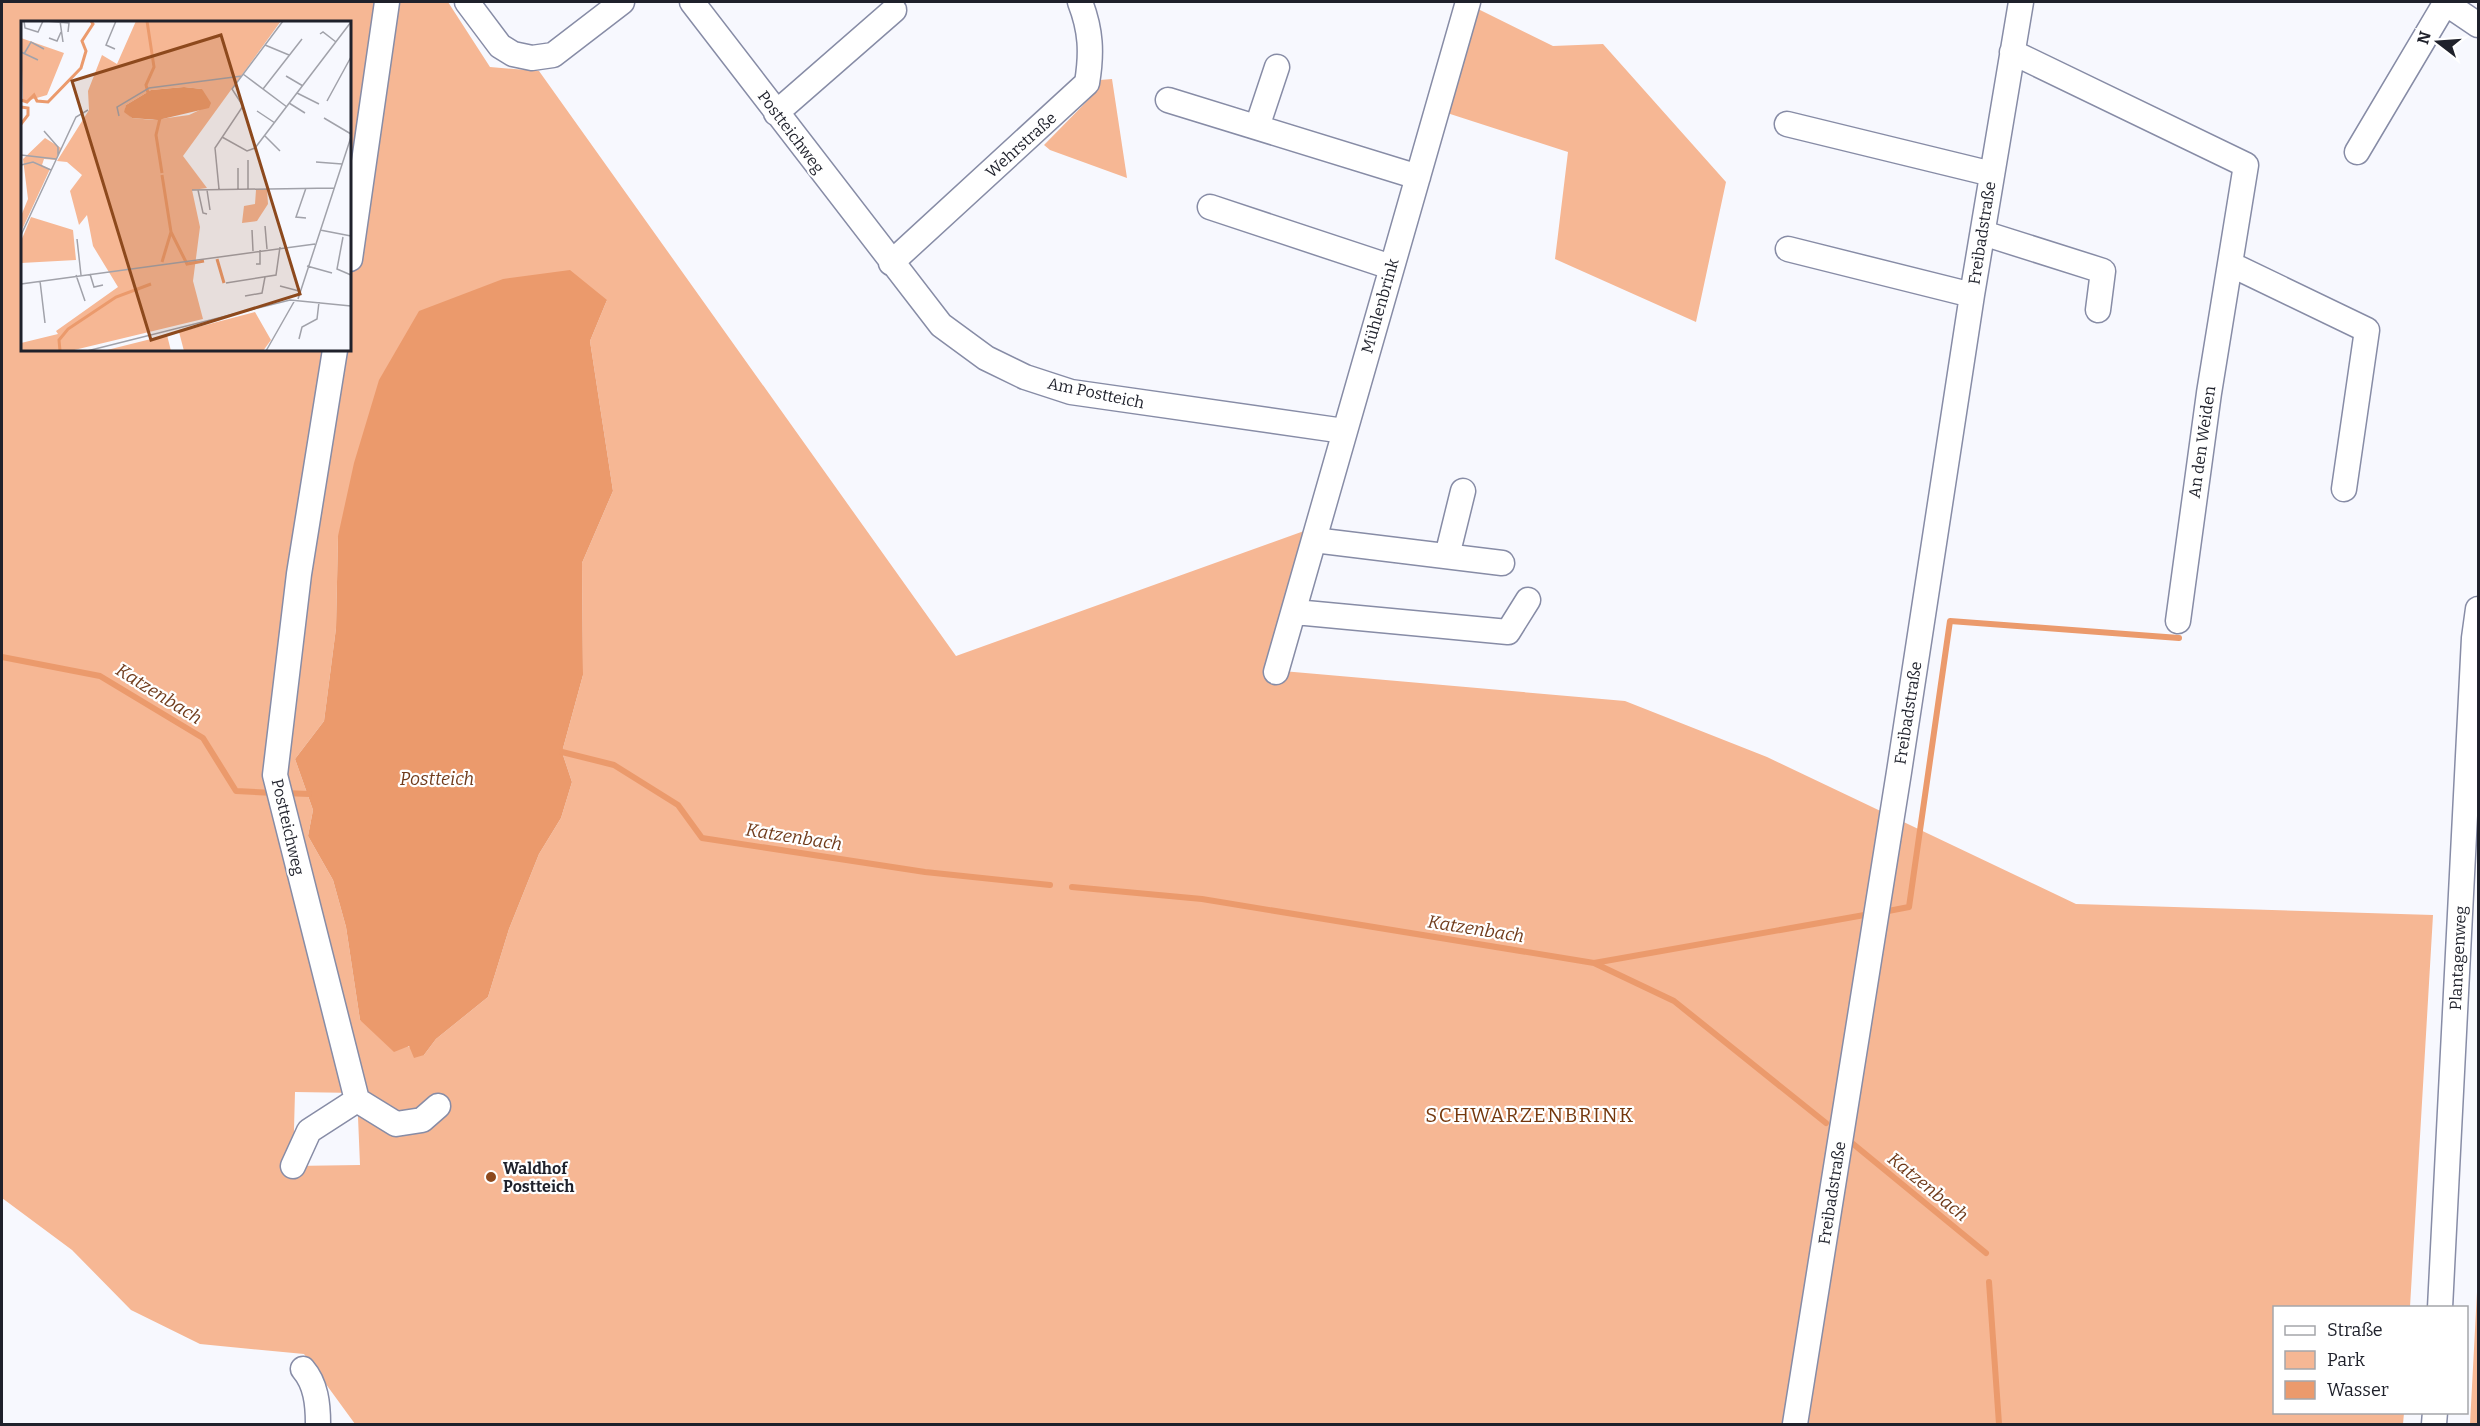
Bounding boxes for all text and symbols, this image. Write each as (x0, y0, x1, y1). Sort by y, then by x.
north arrow (2408, 12, 2468, 72)
inset map (21, 21, 351, 351)
text: N (2413, 29, 2435, 46)
street label: Postteichweg (754, 87, 828, 177)
street label: Wehrstraße (982, 108, 1060, 182)
street label: Freibadstraße (1964, 180, 2000, 286)
street label: Mühlenbrink (1357, 256, 1403, 356)
street label: Am Postteich (1046, 373, 1146, 413)
street label: An den Weiden (2185, 385, 2219, 499)
water label: Katzenbach (112, 659, 206, 729)
street label: Freibadstraße (1890, 660, 1926, 766)
water label: Postteich (400, 768, 474, 790)
street label: Postteichweg (268, 777, 308, 877)
water label: Katzenbach (744, 819, 844, 855)
street label: Plantagenweg (2446, 905, 2470, 1011)
water label: Katzenbach (1426, 911, 1526, 947)
district label: SCHWARZENBRINK (1425, 1103, 1635, 1127)
street label: Freibadstraße (1814, 1140, 1850, 1246)
water label: Katzenbach (1883, 1148, 1973, 1226)
place label: Waldhof Postteich (503, 1159, 574, 1196)
marker: Waldhof Postteich (484, 1170, 498, 1184)
legend (2273, 1306, 2468, 1414)
text: Straße (2327, 1319, 2383, 1341)
text: Park (2327, 1349, 2366, 1371)
text: Wasser (2327, 1379, 2389, 1401)

